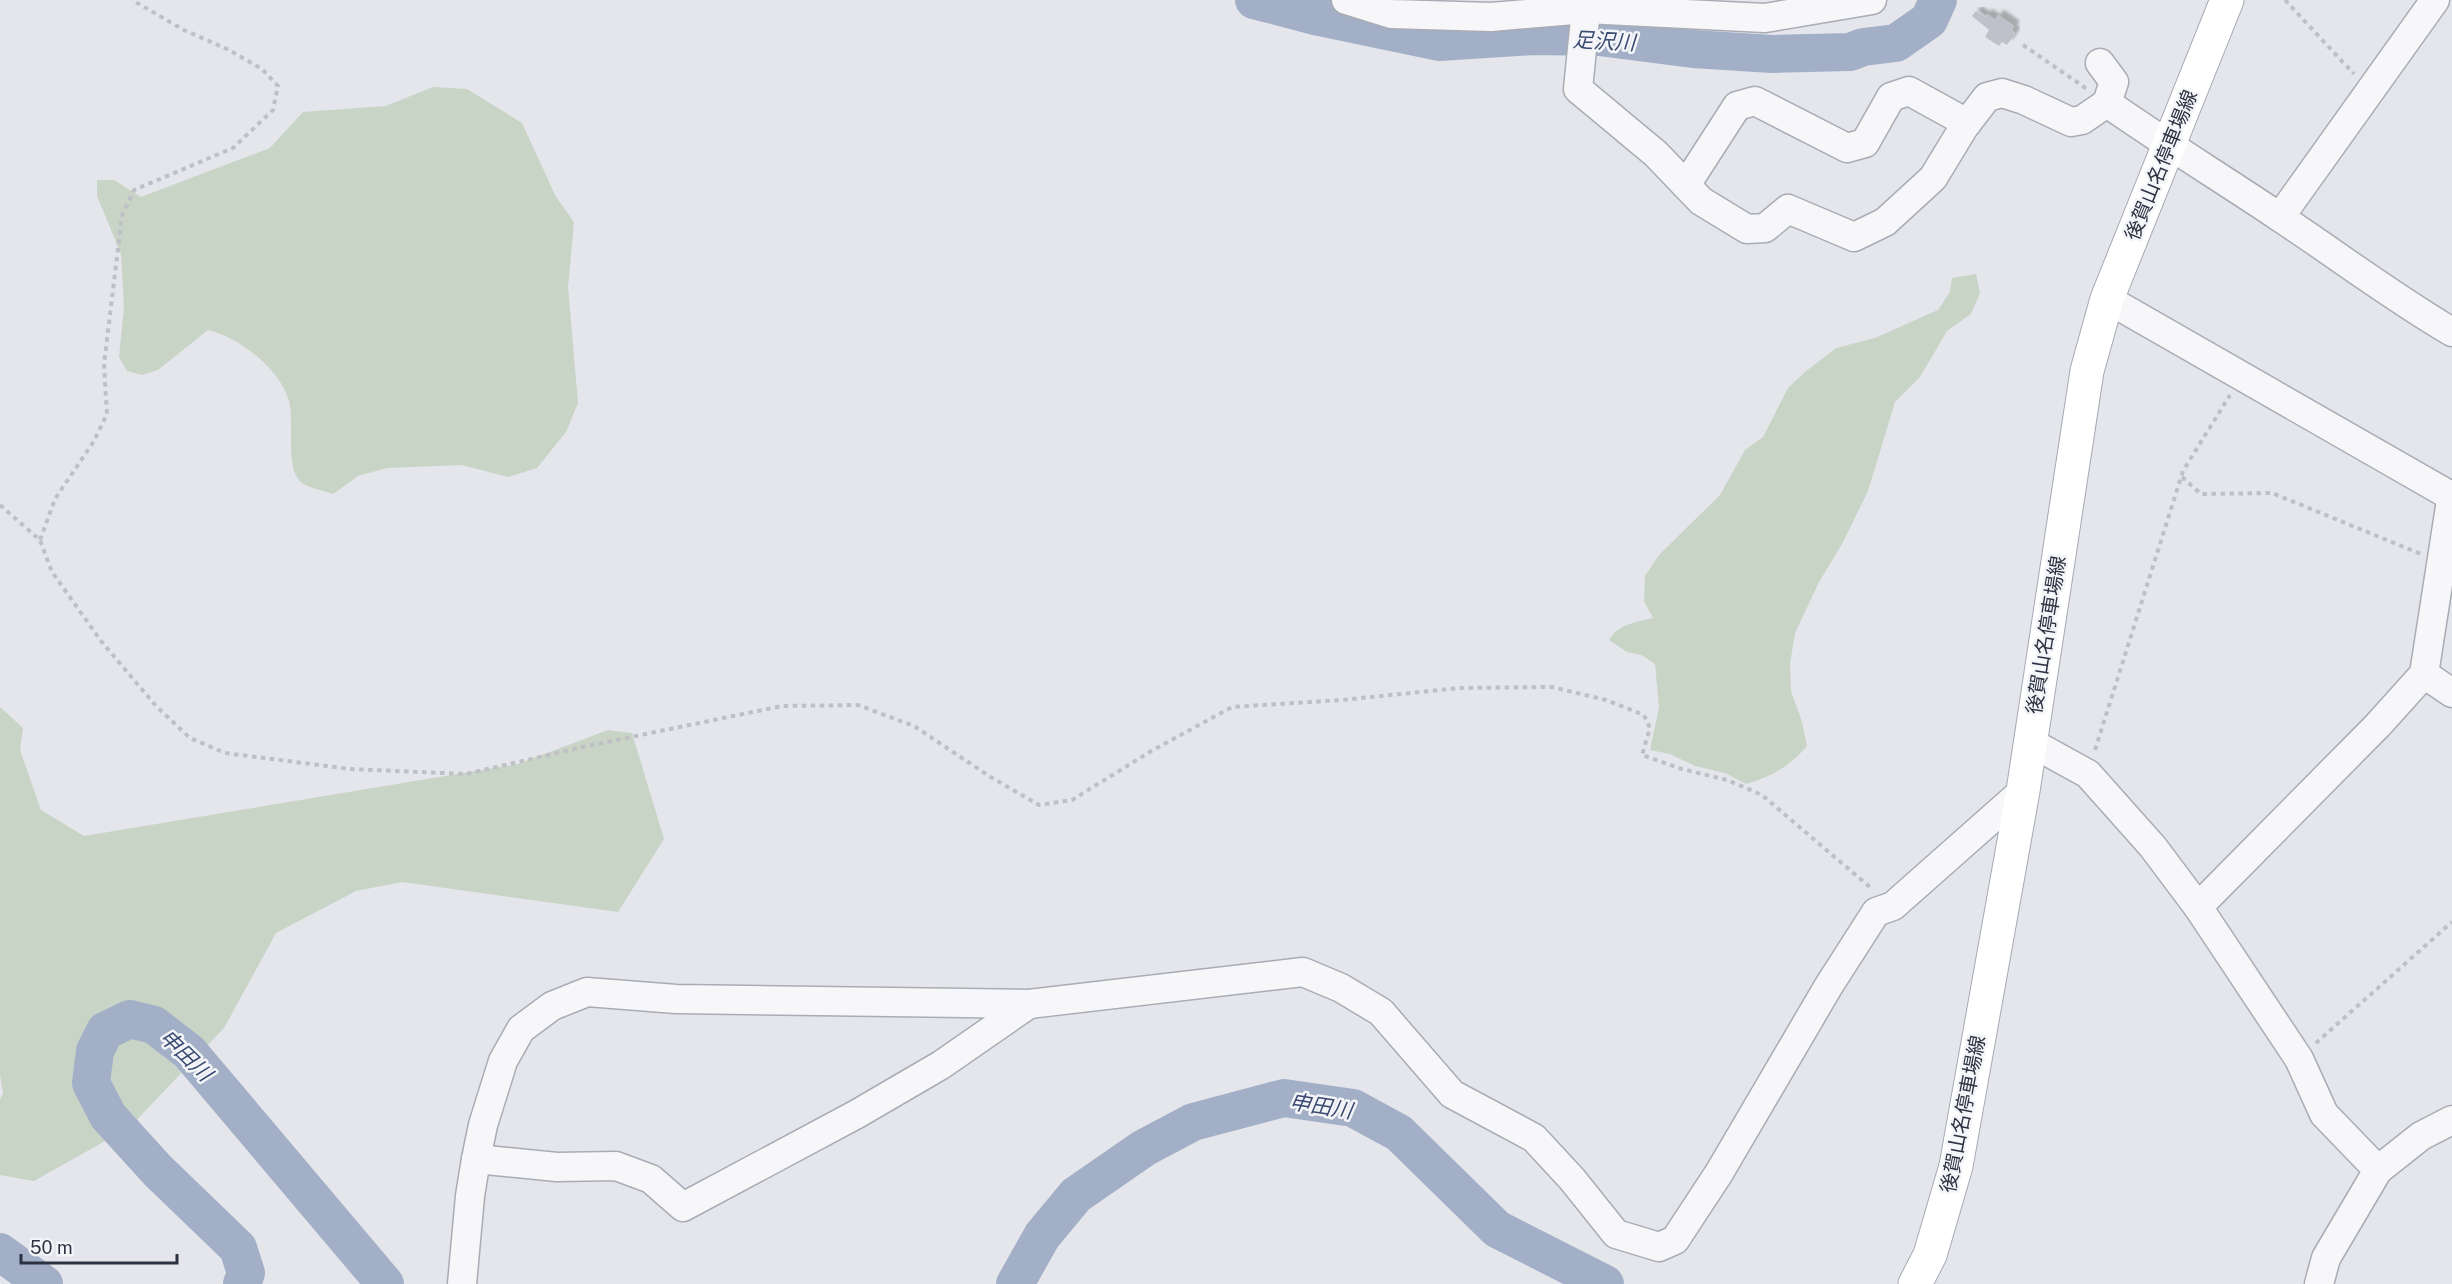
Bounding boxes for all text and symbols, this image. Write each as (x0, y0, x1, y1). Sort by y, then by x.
water label: 足沢川 (1572, 27, 1638, 55)
street label: 後賀山名停車場線 (2120, 86, 2202, 244)
street label: 後賀山名停車場線 (2022, 554, 2070, 716)
water label: 申田川 (155, 1024, 219, 1087)
street label: 後賀山名停車場線 (1936, 1033, 1990, 1195)
water label: 申田川 (1288, 1089, 1356, 1124)
scale bar (21, 1227, 177, 1265)
text: 50 m (30, 1237, 73, 1258)

